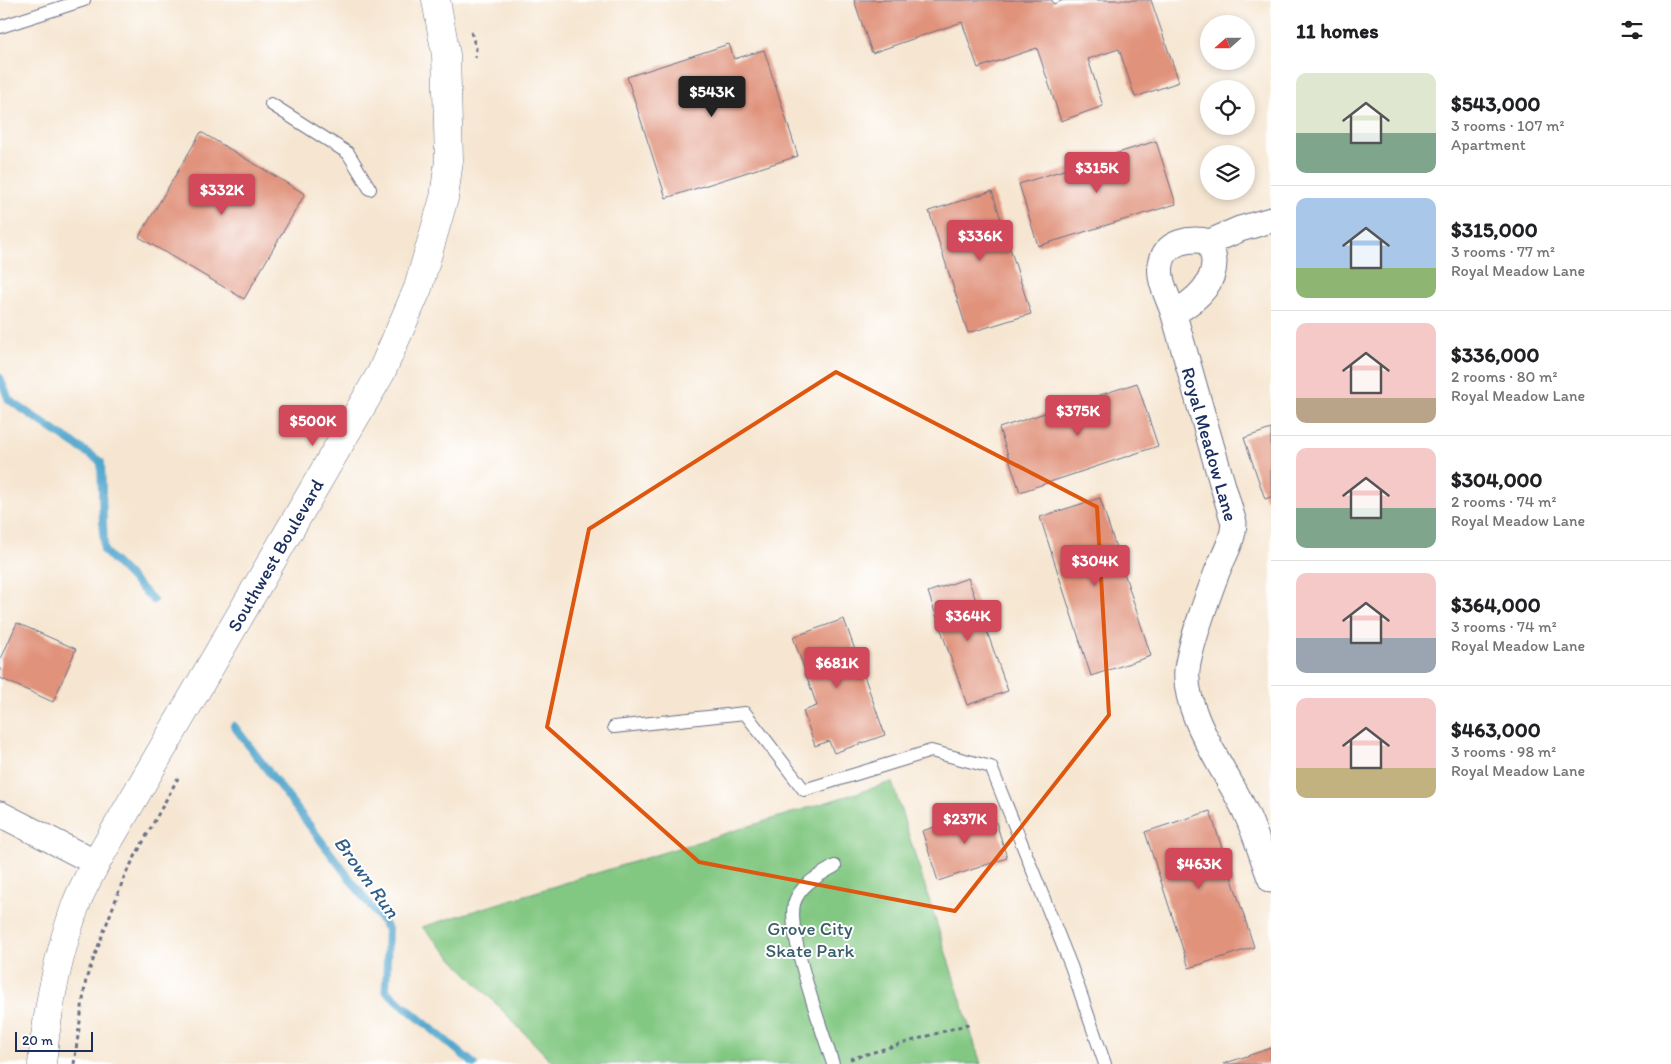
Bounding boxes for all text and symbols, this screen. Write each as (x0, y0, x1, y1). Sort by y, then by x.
north arrow (1200, 15, 1255, 70)
map controls (1200, 15, 1255, 200)
icon: filters (1618, 16, 1646, 44)
text: 11 homes (1296, 18, 1379, 43)
pin: $543K (677, 76, 747, 118)
button: locate (1200, 80, 1255, 135)
text: $543K (689, 82, 735, 101)
text: $543,000 (1451, 91, 1541, 116)
icon: home (1336, 93, 1396, 153)
text: 3 rooms · 107 m² (1451, 116, 1564, 135)
text: Apartment (1451, 135, 1526, 154)
button: layers (1200, 145, 1255, 200)
pin: $315K (1062, 152, 1132, 194)
text: $315K (1076, 158, 1118, 177)
pin: $332K (187, 174, 257, 216)
text: $332K (200, 180, 244, 199)
text: $315,000 (1451, 217, 1538, 242)
icon: home (1336, 218, 1396, 278)
pin: $336K (945, 220, 1015, 262)
text: $336K (958, 226, 1002, 245)
text: 3 rooms · 77 m² (1451, 242, 1555, 261)
text: Royal Meadow Lane (1451, 261, 1585, 280)
text: $336,000 (1451, 342, 1539, 367)
icon: home (1336, 343, 1396, 403)
street label: Royal Meadow Lane (1177, 364, 1243, 524)
text: 2 rooms · 80 m² (1451, 367, 1557, 386)
text: Royal Meadow Lane (1451, 386, 1585, 405)
pin: $375K (1043, 394, 1113, 437)
text: $375K (1056, 401, 1100, 420)
pin: $500K (278, 404, 348, 447)
text: $500K (290, 411, 336, 430)
text: $304,000 (1451, 467, 1542, 492)
icon: home (1336, 468, 1396, 528)
street label: Southwest Boulevard (222, 474, 329, 636)
text: 2 rooms · 74 m² (1451, 492, 1556, 511)
text: Royal Meadow Lane (1451, 511, 1585, 530)
pin: $304K (1060, 544, 1130, 587)
text: $304K (1072, 551, 1118, 570)
text: $364,000 (1451, 592, 1541, 617)
icon: home (1336, 593, 1396, 653)
pin: $364K (933, 600, 1003, 642)
text: $364K (945, 606, 991, 625)
text: 3 rooms · 74 m² (1451, 617, 1557, 636)
text: Royal Meadow Lane (1451, 636, 1585, 655)
pin: $681K (802, 646, 872, 689)
text: $681K (816, 653, 859, 672)
text: $463,000 (1451, 717, 1541, 742)
icon: home (1336, 718, 1396, 778)
text: 3 rooms · 98 m² (1451, 742, 1556, 761)
text: Royal Meadow Lane (1451, 761, 1585, 780)
pin: $237K (930, 802, 1000, 845)
text: $237K (943, 809, 987, 828)
water label: Brown Run (329, 831, 405, 923)
pin: $463K (1164, 848, 1234, 890)
text: $463K (1176, 854, 1222, 873)
park label: Grove City Skate Park (766, 917, 855, 962)
scale bar (15, 1029, 92, 1052)
text: 20 m (22, 1032, 53, 1049)

